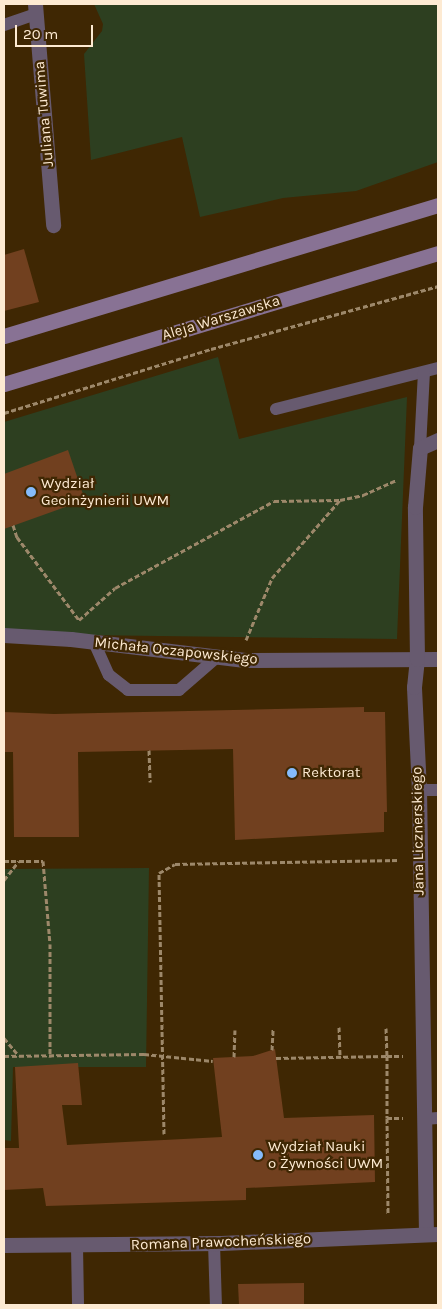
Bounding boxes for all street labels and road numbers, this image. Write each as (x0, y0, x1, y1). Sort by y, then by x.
street label: Juliana Tuwima (30, 60, 58, 168)
street label: Aleja Warszawska (160, 292, 282, 344)
street label: Michała Oczapowskiego (93, 633, 259, 669)
street label: Jana Licznerskiego (408, 766, 428, 896)
street label: Romana Prawocheńskiego (131, 1230, 311, 1254)

